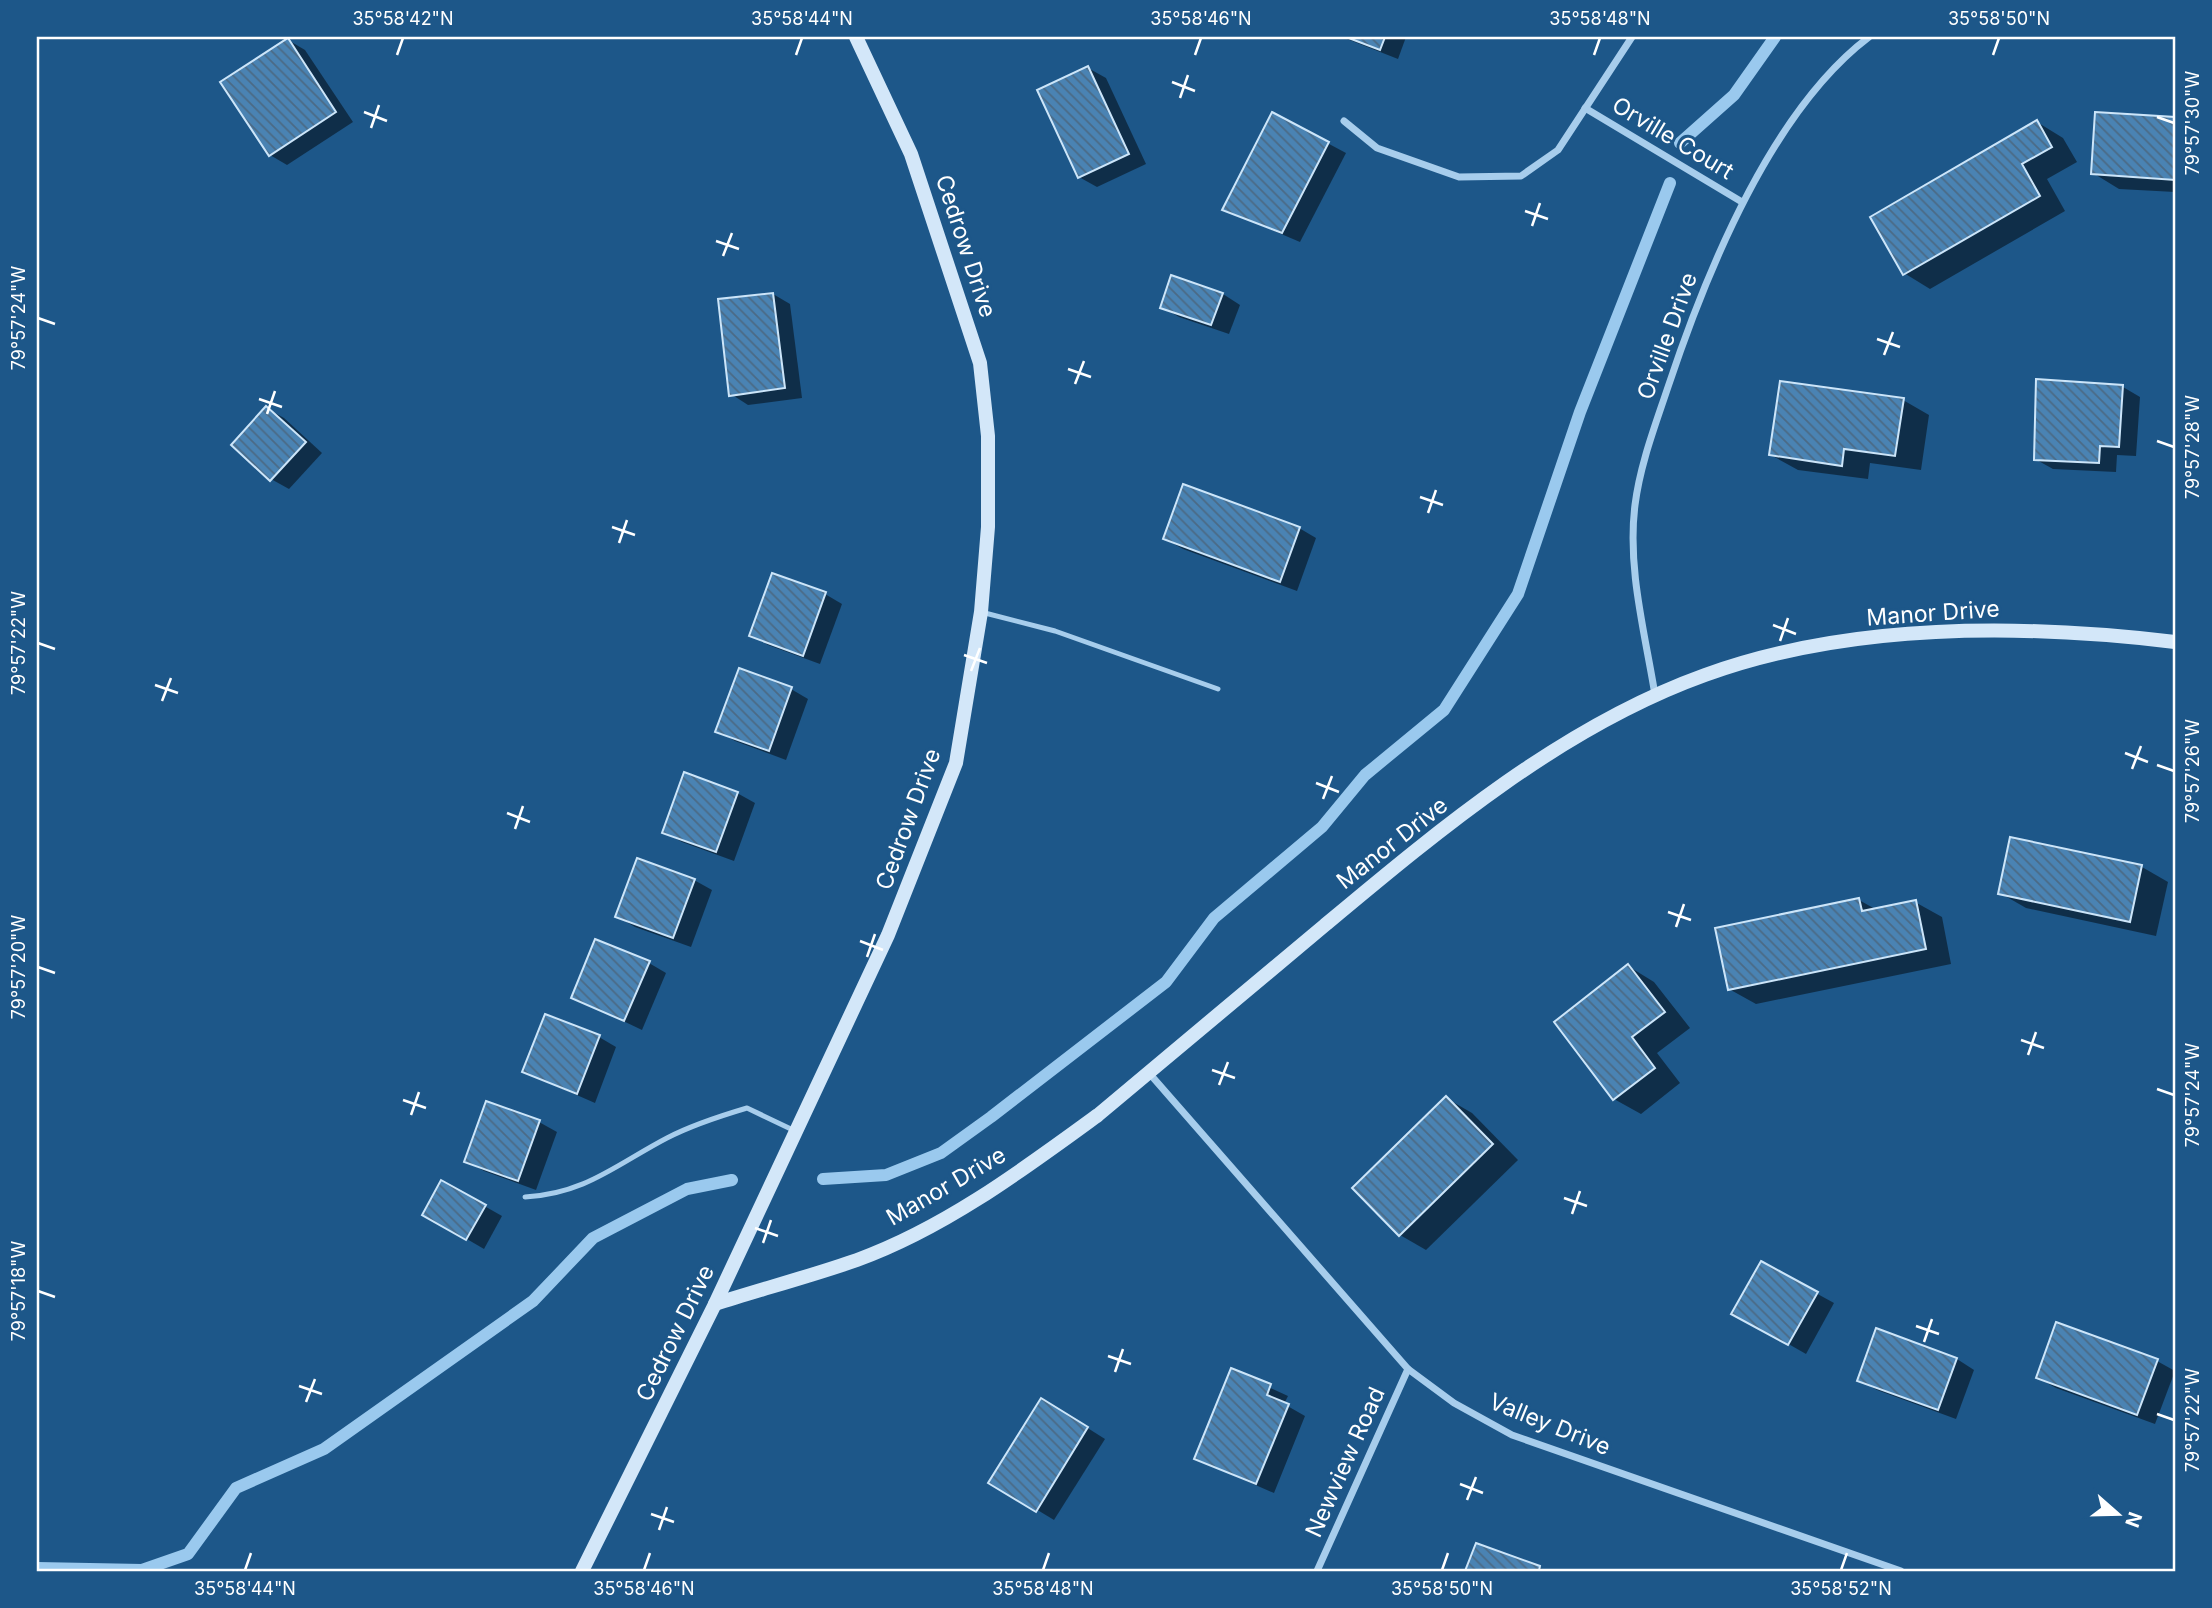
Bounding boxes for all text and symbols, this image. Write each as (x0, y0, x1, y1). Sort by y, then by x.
text: 35°58'42"N (352, 8, 454, 29)
text: 35°58'44"N (751, 8, 853, 29)
text: 35°58'46"N (1150, 8, 1252, 29)
text: 35°58'48"N (1549, 8, 1651, 29)
text: 35°58'50"N (1948, 8, 2050, 29)
text: 79°57'30"W (2182, 70, 2203, 175)
street label: Orville Court (1607, 91, 1739, 185)
street label: Cedrow Drive (930, 171, 1002, 321)
text: 79°57'24"W (8, 266, 29, 370)
street label: Orville Drive (1631, 269, 1703, 403)
text: 79°57'28"W (2182, 395, 2203, 499)
text: 79°57'22"W (8, 591, 29, 695)
street label: Manor Drive (1866, 594, 2000, 632)
text: 79°57'26"W (2182, 719, 2203, 823)
street label: Cedrow Drive (869, 745, 947, 893)
street label: Manor Drive (1331, 791, 1453, 895)
text: 79°57'20"W (8, 915, 29, 1019)
text: 79°57'24"W (2182, 1043, 2203, 1147)
street label: Manor Drive (881, 1141, 1011, 1231)
text: 79°57'18"W (8, 1241, 29, 1341)
street label: Cedrow Drive (630, 1260, 720, 1406)
text: 79°57'22"W (2182, 1368, 2203, 1472)
street label: Newview Road (1299, 1383, 1391, 1541)
street label: Valley Drive (1485, 1387, 1615, 1461)
north arrow (2082, 1478, 2152, 1548)
text: N (2120, 1509, 2147, 1530)
text: 35°58'44"N (194, 1578, 296, 1599)
text: 35°58'46"N (593, 1578, 695, 1599)
text: 35°58'48"N (992, 1578, 1094, 1599)
text: 35°58'50"N (1391, 1578, 1493, 1599)
text: 35°58'52"N (1790, 1578, 1892, 1599)

